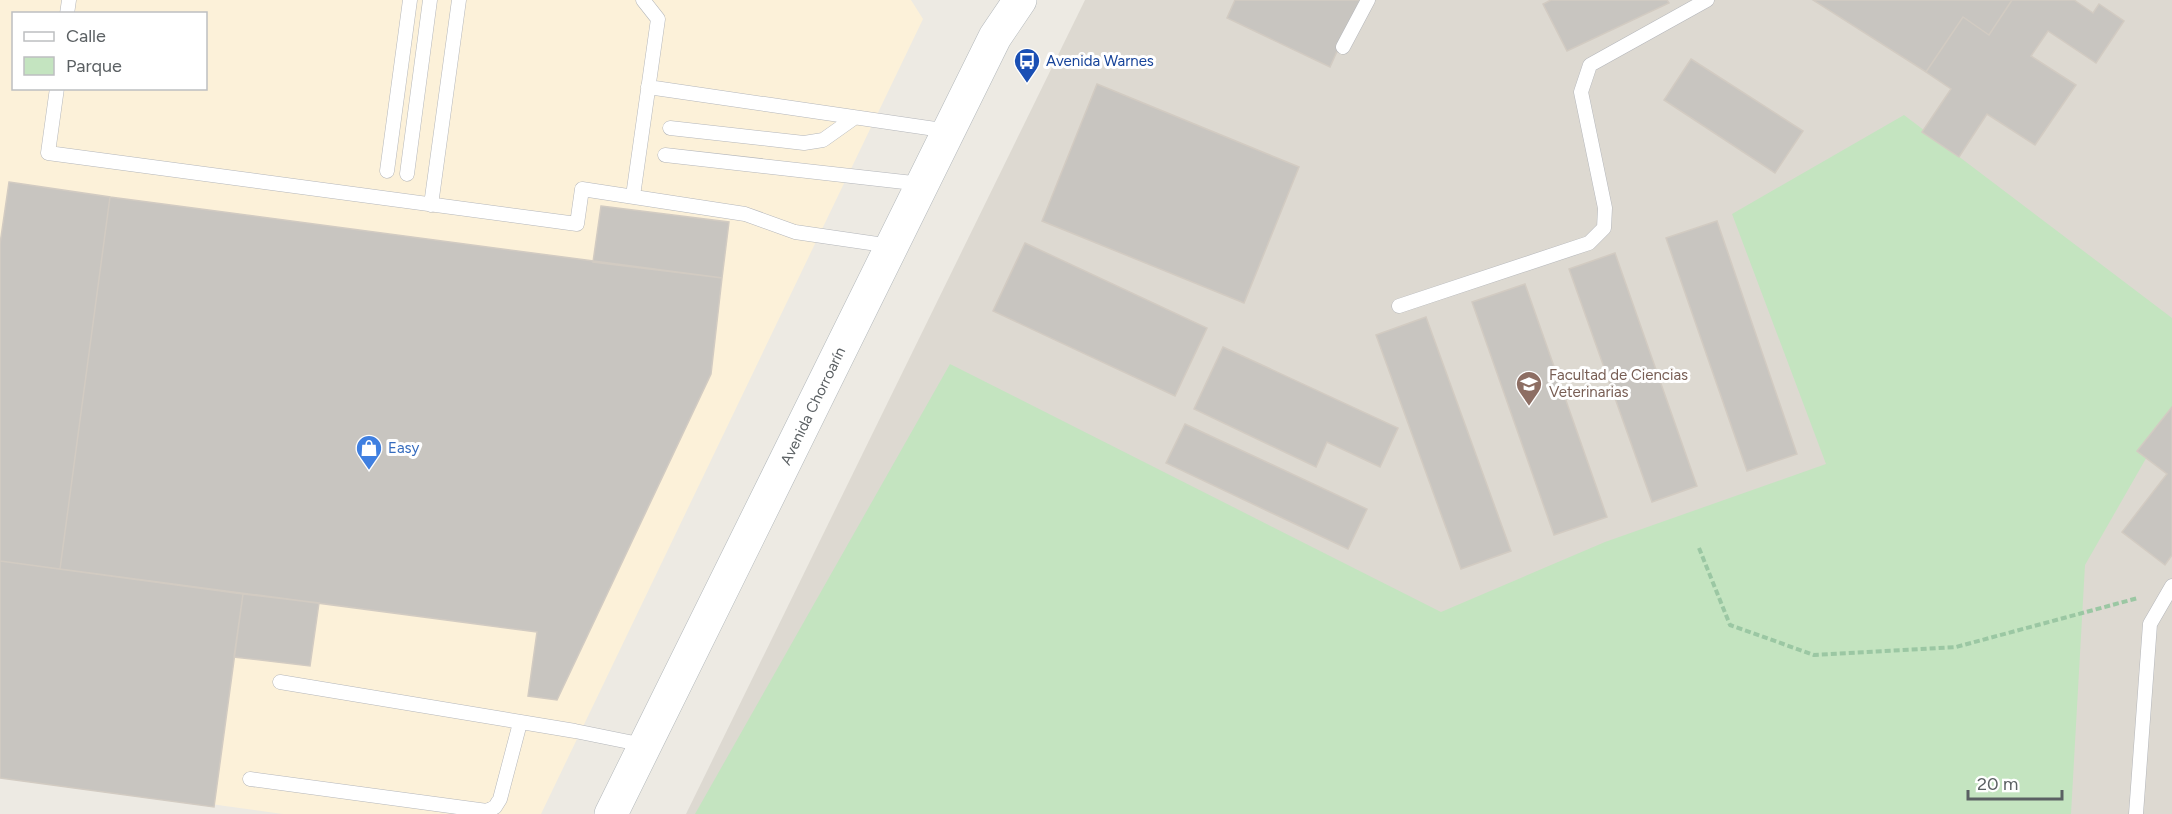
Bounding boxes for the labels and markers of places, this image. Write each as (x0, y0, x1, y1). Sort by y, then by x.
bus stop icon: Avenida Warnes (1012, 46, 1042, 84)
place label: Avenida Warnes (1046, 52, 1154, 70)
place label: Facultad de Ciencias Veterinarias (1549, 366, 1688, 401)
school or university icon: Facultad de Ciencias Veterinarias (1514, 369, 1544, 407)
shop icon: Easy (354, 433, 384, 471)
place label: Easy (388, 439, 420, 457)

